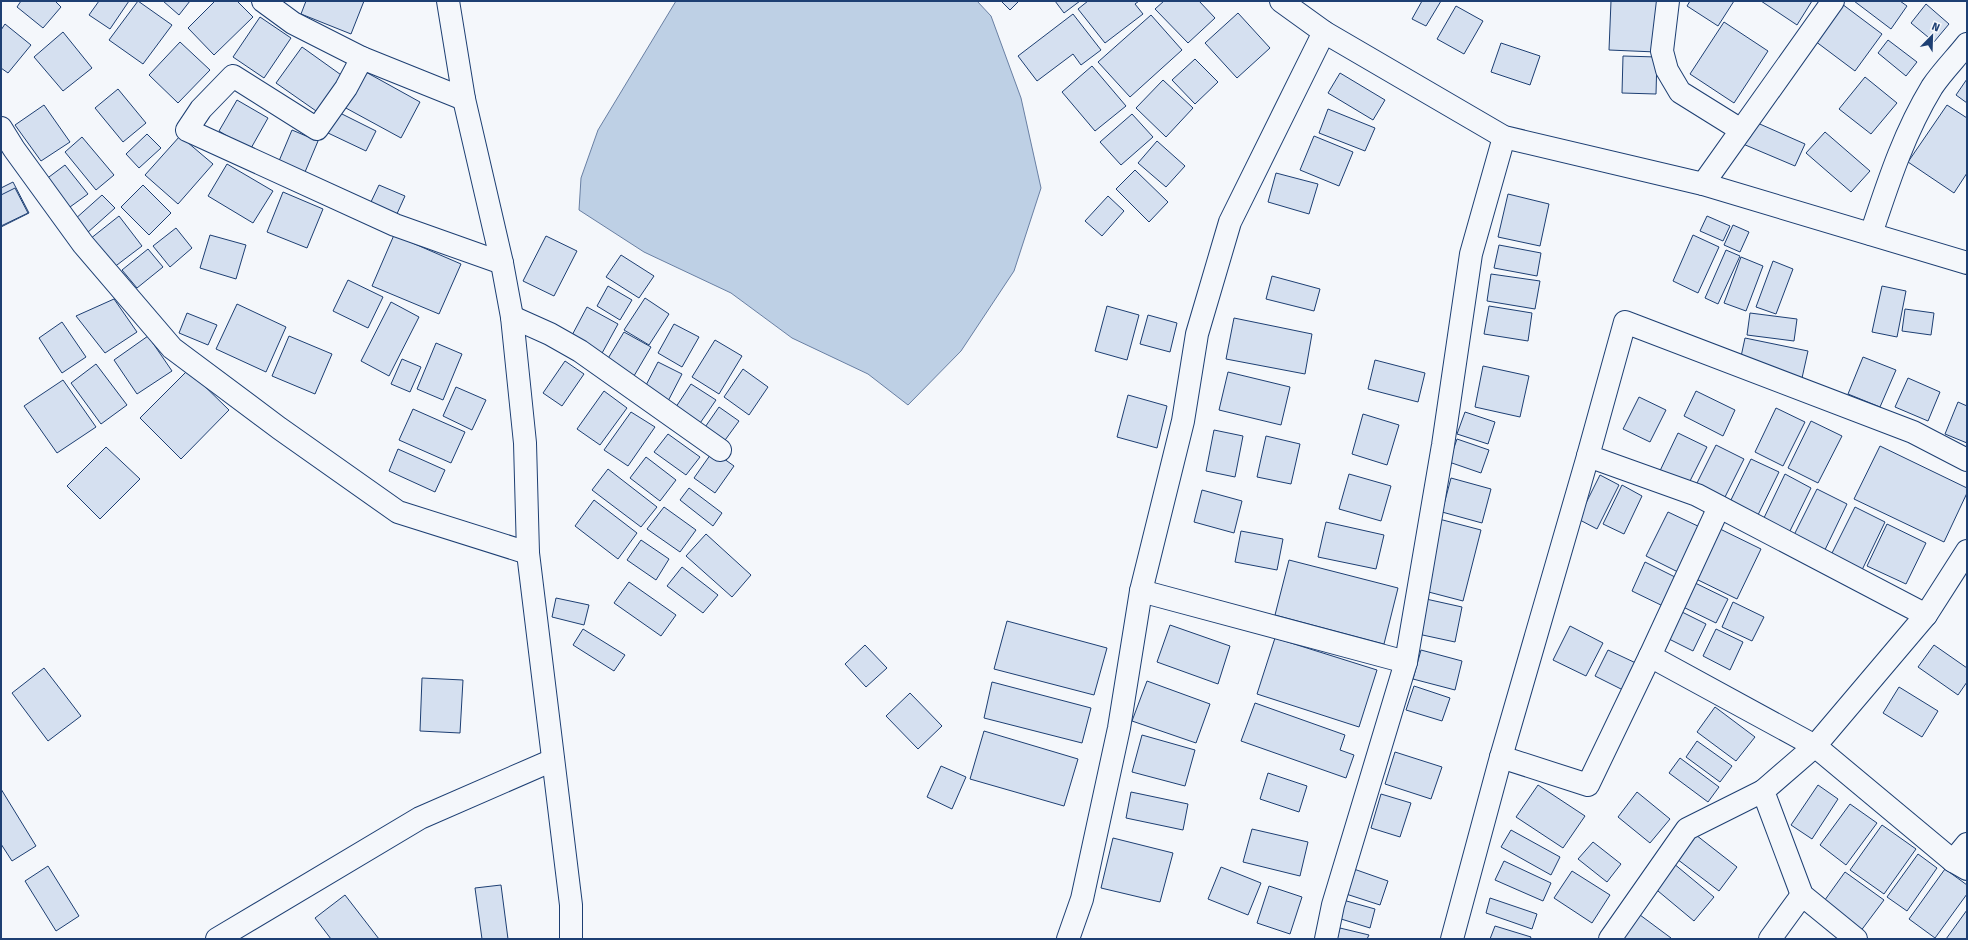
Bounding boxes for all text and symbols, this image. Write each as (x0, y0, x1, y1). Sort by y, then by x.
north arrow (1912, 16, 1952, 56)
text: N (1930, 20, 1942, 35)

